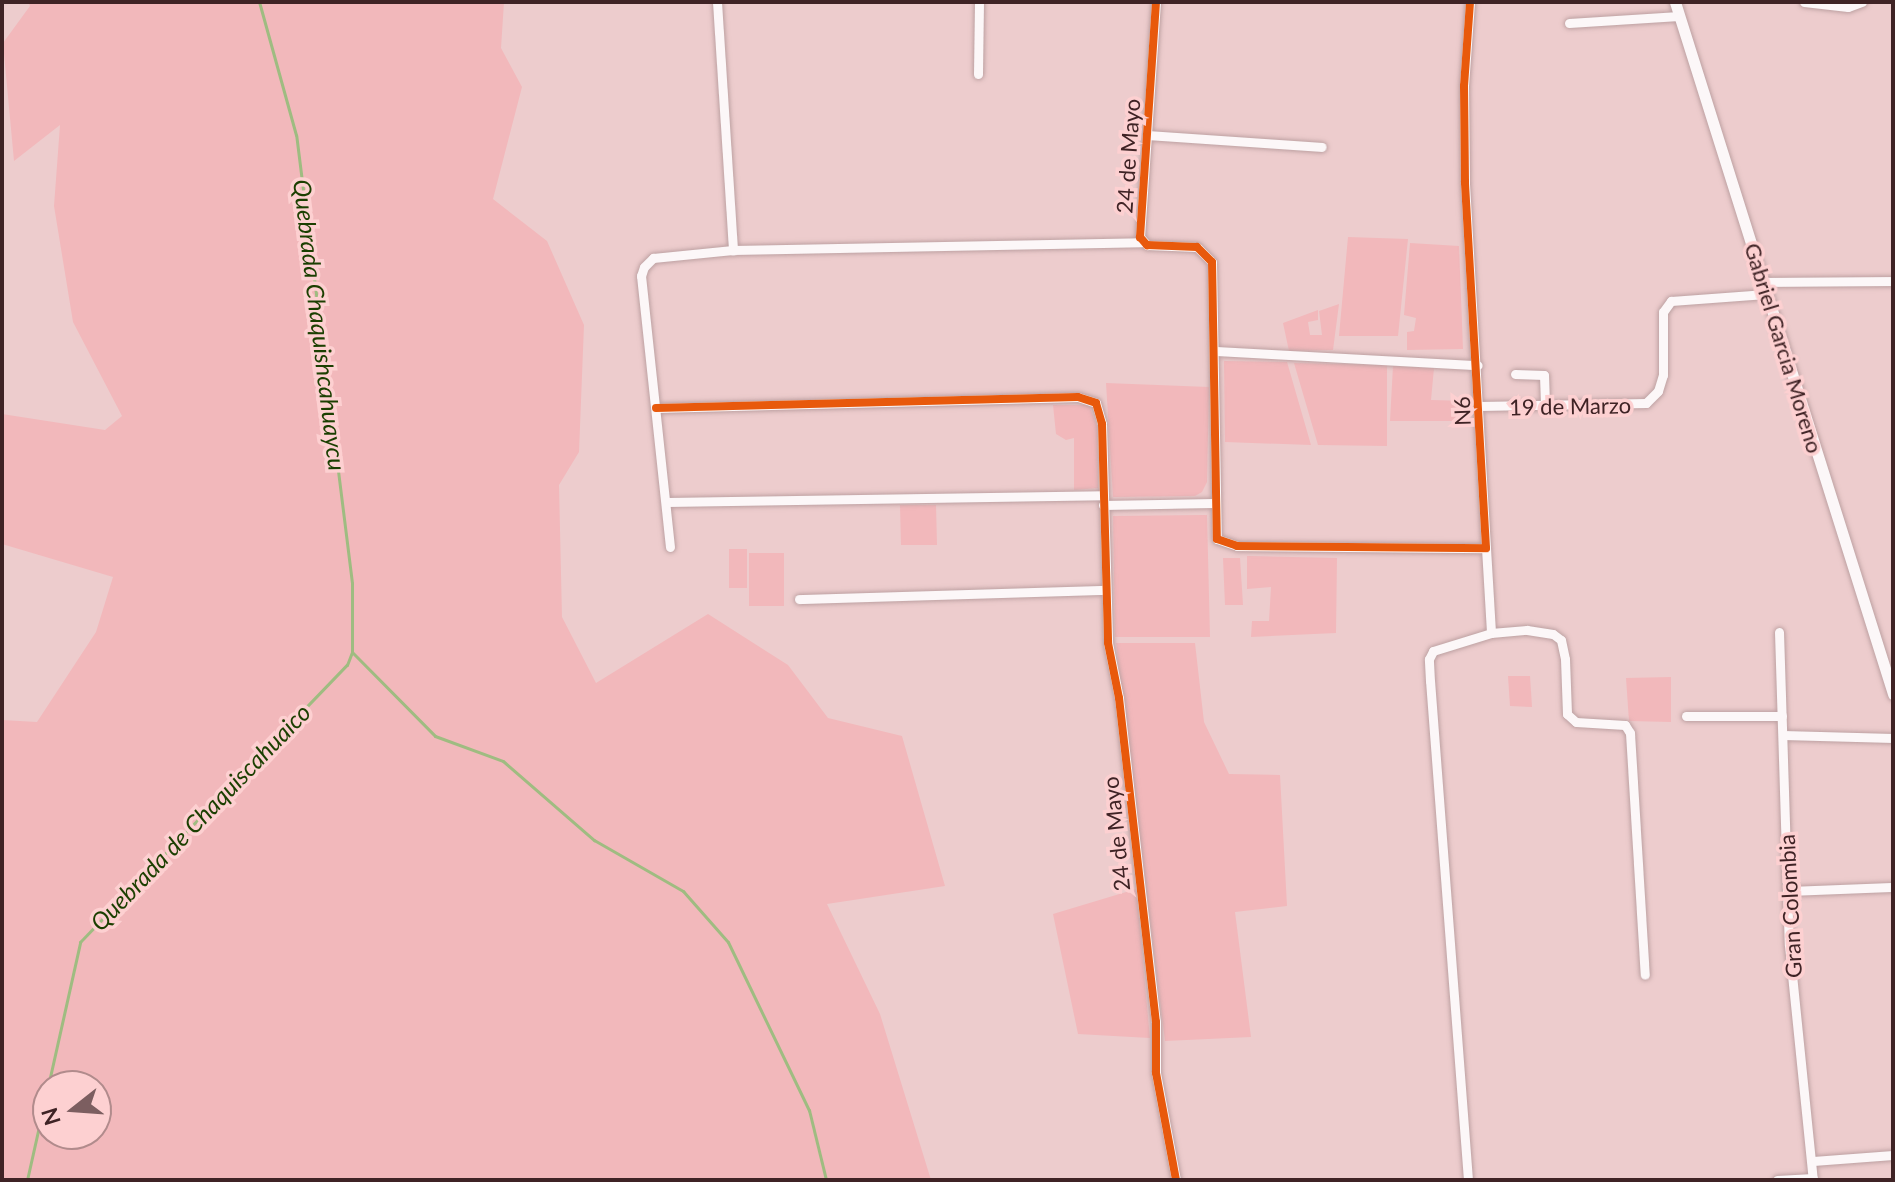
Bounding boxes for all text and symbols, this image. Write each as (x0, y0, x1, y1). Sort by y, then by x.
street label: 24 de Mayo (1111, 98, 1145, 214)
water label: Quebrada Chaquishcahuaycu (288, 178, 352, 472)
street label: Gabriel Garcia Moreno (1739, 240, 1829, 456)
street label: 19 de Marzo (1509, 392, 1631, 420)
street label: N6 (1448, 396, 1476, 426)
water label: Quebrada de Chaquiscahuaico (84, 698, 316, 936)
street label: 24 de Mayo (1097, 775, 1135, 893)
street label: Gran Colombia (1773, 834, 1807, 978)
north arrow (32, 1070, 112, 1150)
text: N (35, 1105, 66, 1129)

